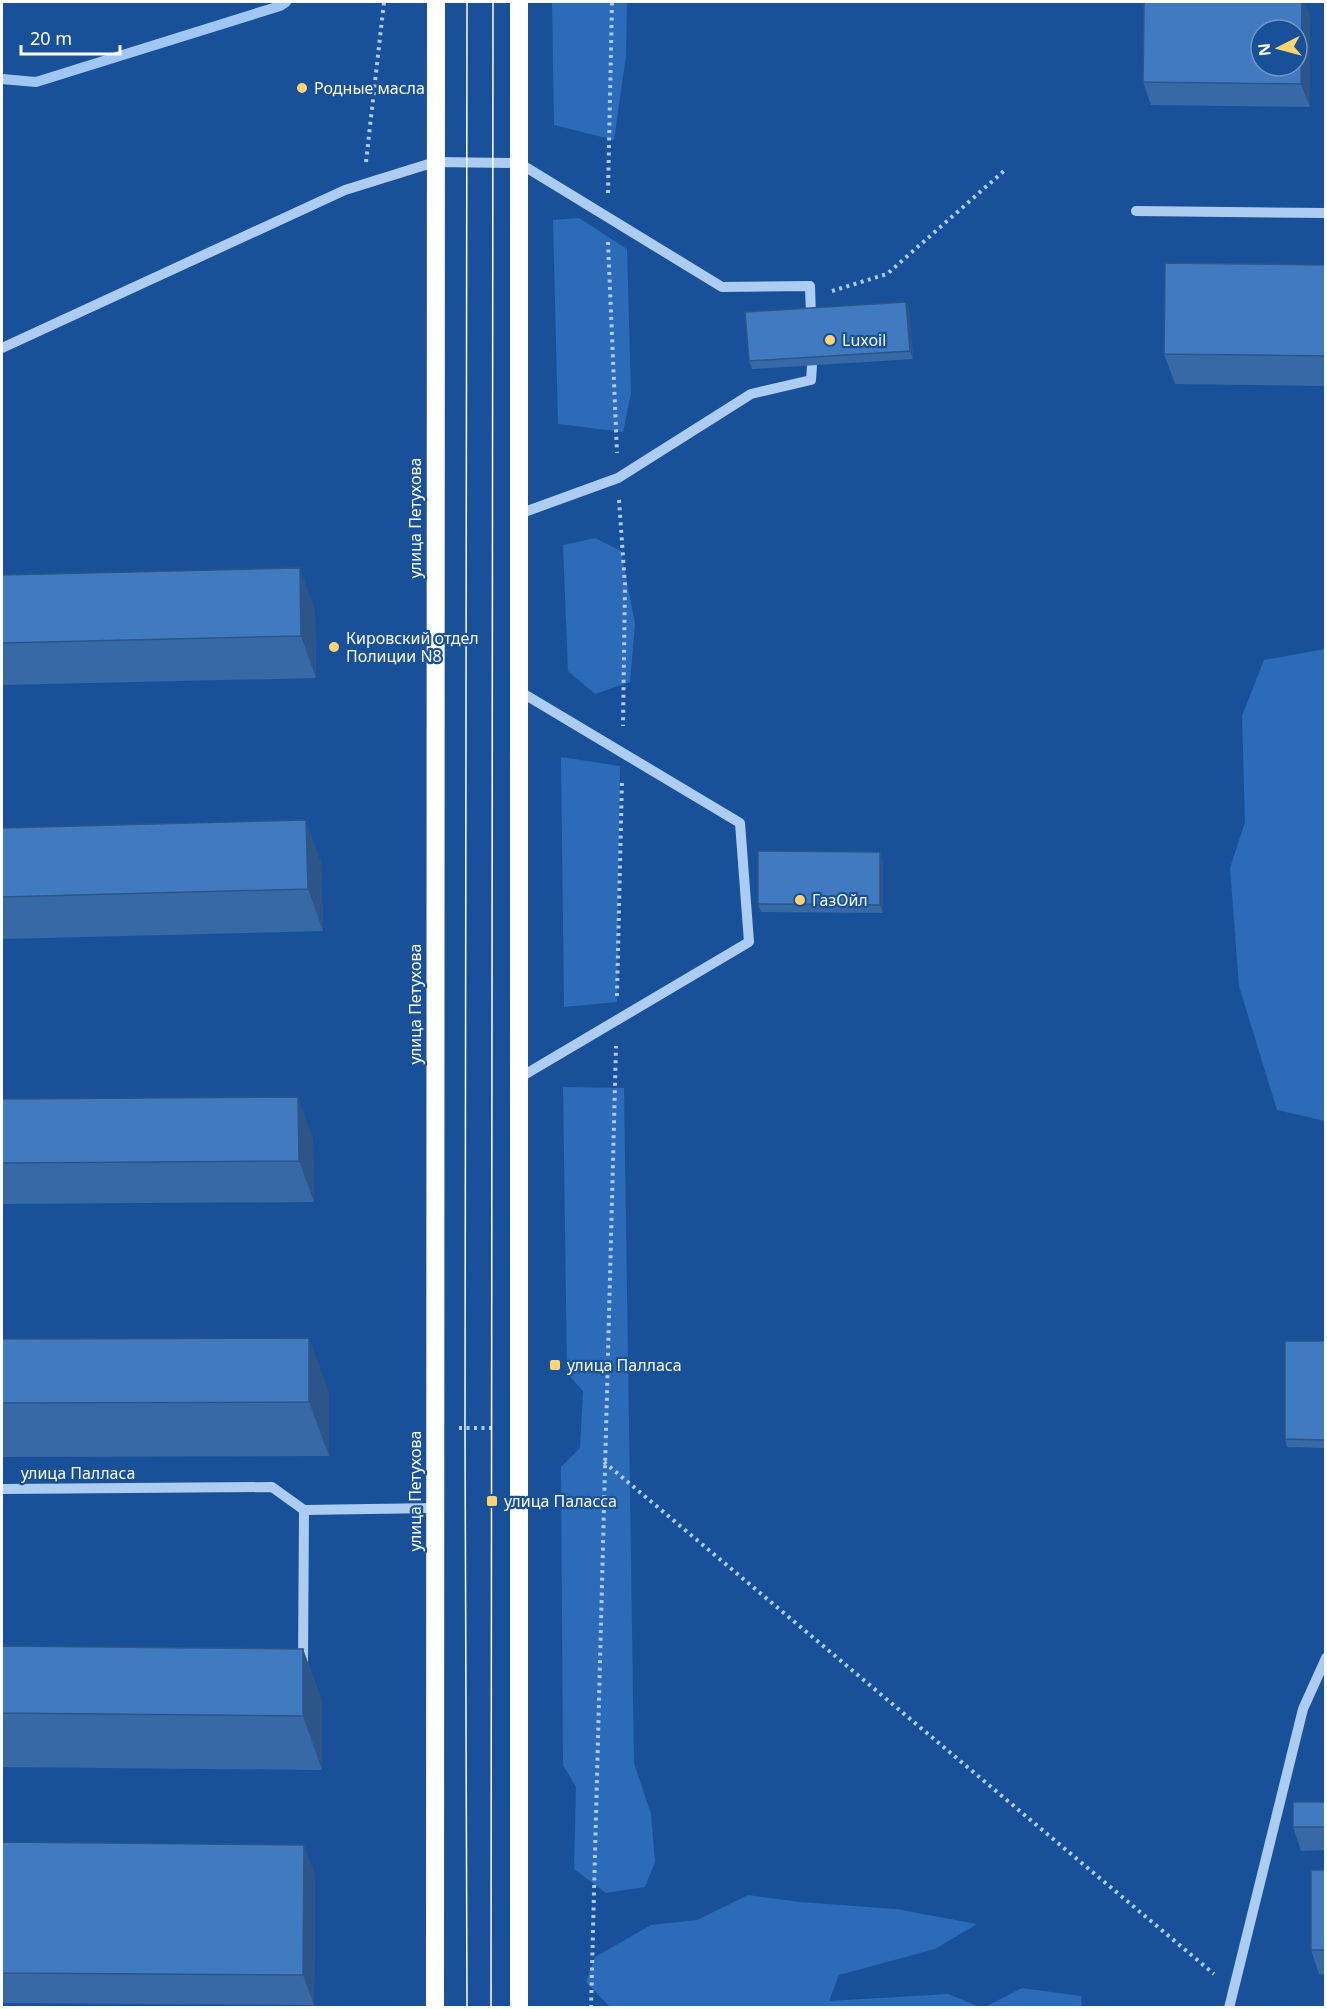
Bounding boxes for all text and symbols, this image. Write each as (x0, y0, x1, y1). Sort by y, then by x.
scale bar (21, 18, 120, 56)
north arrow (1249, 18, 1309, 78)
text: 20 m (30, 26, 72, 50)
text: N (1252, 42, 1276, 57)
place label: Родные масла (314, 77, 425, 99)
marker: Родные масла (295, 81, 309, 95)
place label: Luxoil (842, 329, 886, 351)
marker: Luxoil (823, 333, 837, 347)
street label: улица Петухова (404, 458, 426, 578)
place label: Кировский отдел Полиции N8 (346, 627, 479, 667)
marker: Кировский отдел Полиции N8 (327, 640, 341, 654)
place label: ГазОйл (812, 889, 868, 911)
marker: ГазОйл (793, 893, 807, 907)
street label: улица Петухова (404, 944, 426, 1064)
place label: улица Палласа (567, 1354, 682, 1376)
marker: улица Палласа (548, 1358, 562, 1372)
street label: улица Петухова (404, 1431, 426, 1551)
street label: улица Палласа (21, 1462, 135, 1484)
place label: улица Паласса (504, 1490, 617, 1512)
marker: улица Паласса (485, 1494, 499, 1508)

